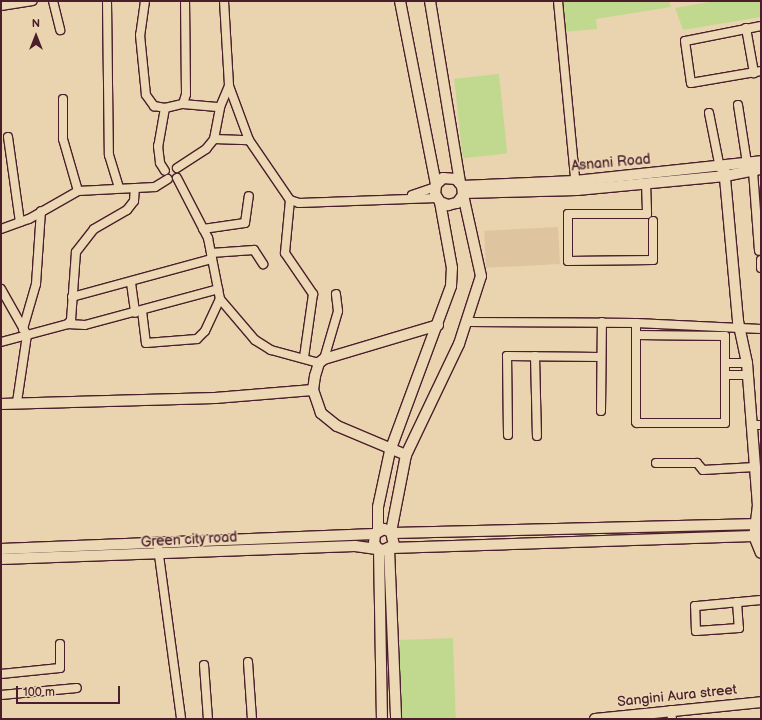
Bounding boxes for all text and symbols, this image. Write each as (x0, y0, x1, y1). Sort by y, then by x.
north arrow (16, 16, 56, 56)
text: N (32, 17, 40, 30)
street label: Asnani Road (571, 151, 651, 175)
street label: Green city road (140, 529, 238, 551)
scale bar (18, 678, 122, 704)
street label: Sangini Aura street (616, 681, 738, 711)
text: 100 m (23, 685, 55, 700)

